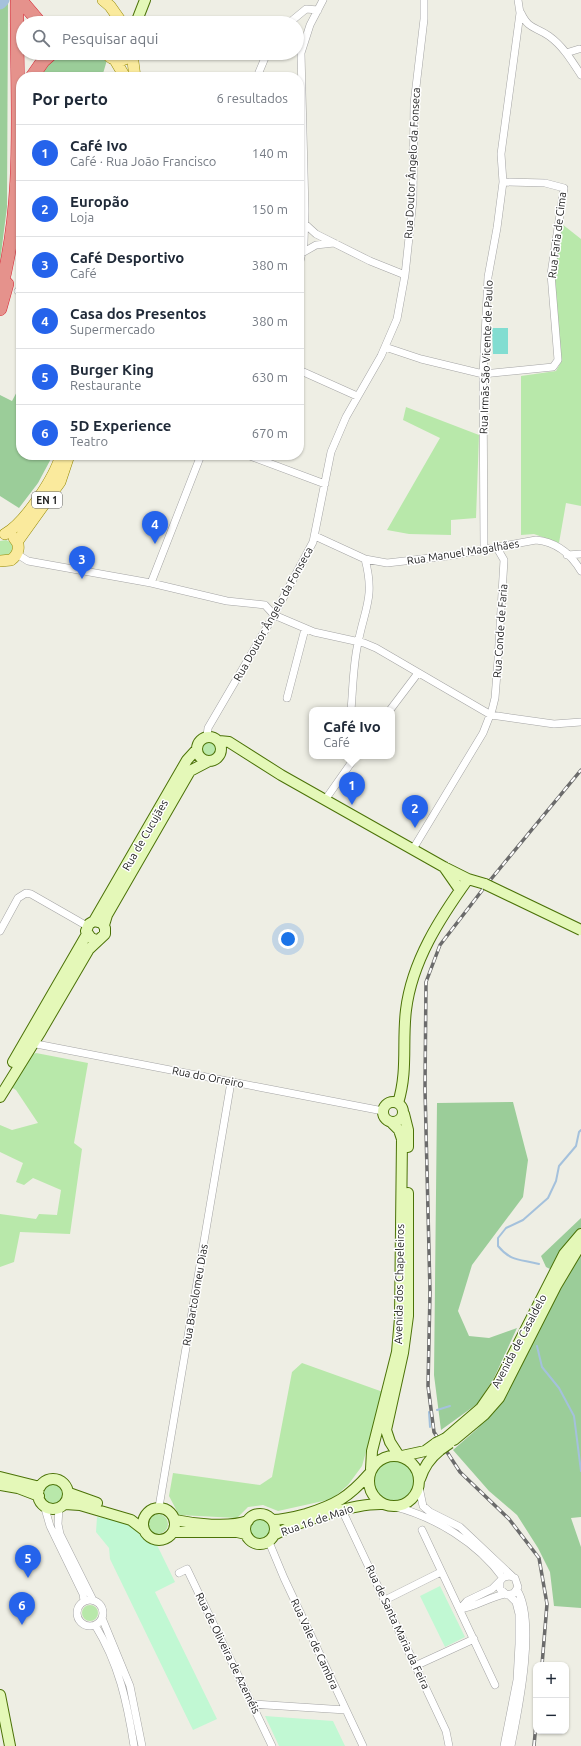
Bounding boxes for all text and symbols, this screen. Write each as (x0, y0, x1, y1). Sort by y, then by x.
search box (16, 16, 304, 60)
icon: search (30, 27, 52, 49)
text: Pesquisar aqui (62, 30, 158, 47)
street label: Rua Doutor Ângelo da Fonseca (401, 87, 422, 239)
text: Por perto (32, 89, 108, 108)
text: 6 resultados (217, 91, 288, 105)
text: Café Ivo (70, 137, 128, 154)
text: 1 (41, 146, 49, 160)
text: 140 m (252, 146, 288, 160)
text: Café · Rua João Francisco (70, 154, 216, 168)
street label: Rua Faria de Cima (546, 191, 568, 279)
text: Europão (70, 193, 129, 210)
text: 2 (41, 202, 49, 216)
text: 150 m (252, 202, 288, 216)
text: Loja (70, 210, 94, 224)
text: Café Desportivo (70, 249, 184, 266)
text: 3 (41, 258, 49, 272)
text: 380 m (252, 258, 288, 272)
text: Café (70, 266, 97, 280)
street label: Rua Irmãs São Vicente de Paulo (477, 280, 495, 434)
text: Casa dos Presentos (70, 305, 206, 322)
text: 4 (41, 314, 49, 328)
text: 380 m (252, 314, 288, 328)
text: Supermercado (70, 322, 155, 336)
text: Burger King (70, 361, 154, 378)
text: 5 (41, 370, 49, 384)
text: 630 m (252, 370, 288, 384)
text: Restaurante (70, 378, 141, 392)
text: 5D Experience (70, 417, 171, 434)
text: 6 (41, 426, 49, 440)
text: 670 m (252, 426, 288, 440)
text: Teatro (70, 434, 108, 448)
road number: EN 1 (32, 492, 62, 508)
pin: 4 (142, 511, 168, 544)
street label: Rua Manuel Magalhães (406, 537, 520, 567)
street label: Rua Doutor Ângelo da Fonseca (230, 544, 315, 683)
pin: 3 (69, 546, 95, 579)
street label: Rua Conde de Faria (491, 584, 509, 678)
popup (309, 707, 395, 759)
text: Café Ivo (323, 718, 381, 735)
text: Café (323, 735, 350, 749)
pin: 1 (339, 772, 365, 805)
pin: 2 (402, 795, 428, 828)
street label: Rua de Cucujães (120, 797, 170, 873)
your location (278, 929, 298, 949)
street label: Rua do Orreiro (171, 1064, 245, 1090)
street label: Avenida dos Chapeleiros (392, 1224, 406, 1344)
street label: Rua Bartolomeu Dias (180, 1243, 210, 1347)
street label: Avenida de Casaldelo (489, 1292, 549, 1390)
street label: Rua 16 de Maio (279, 1502, 355, 1538)
pin: 5 (15, 1545, 41, 1578)
street label: Rua de Santa Maria da Feira (364, 1563, 432, 1691)
street label: Rua de Oliveira de Azeméis (193, 1591, 263, 1716)
pin: 6 (9, 1592, 35, 1625)
street label: Rua Vale de Cambra (289, 1597, 341, 1691)
map controls (533, 1662, 569, 1734)
button: + (533, 1662, 569, 1698)
button: − (533, 1698, 569, 1734)

